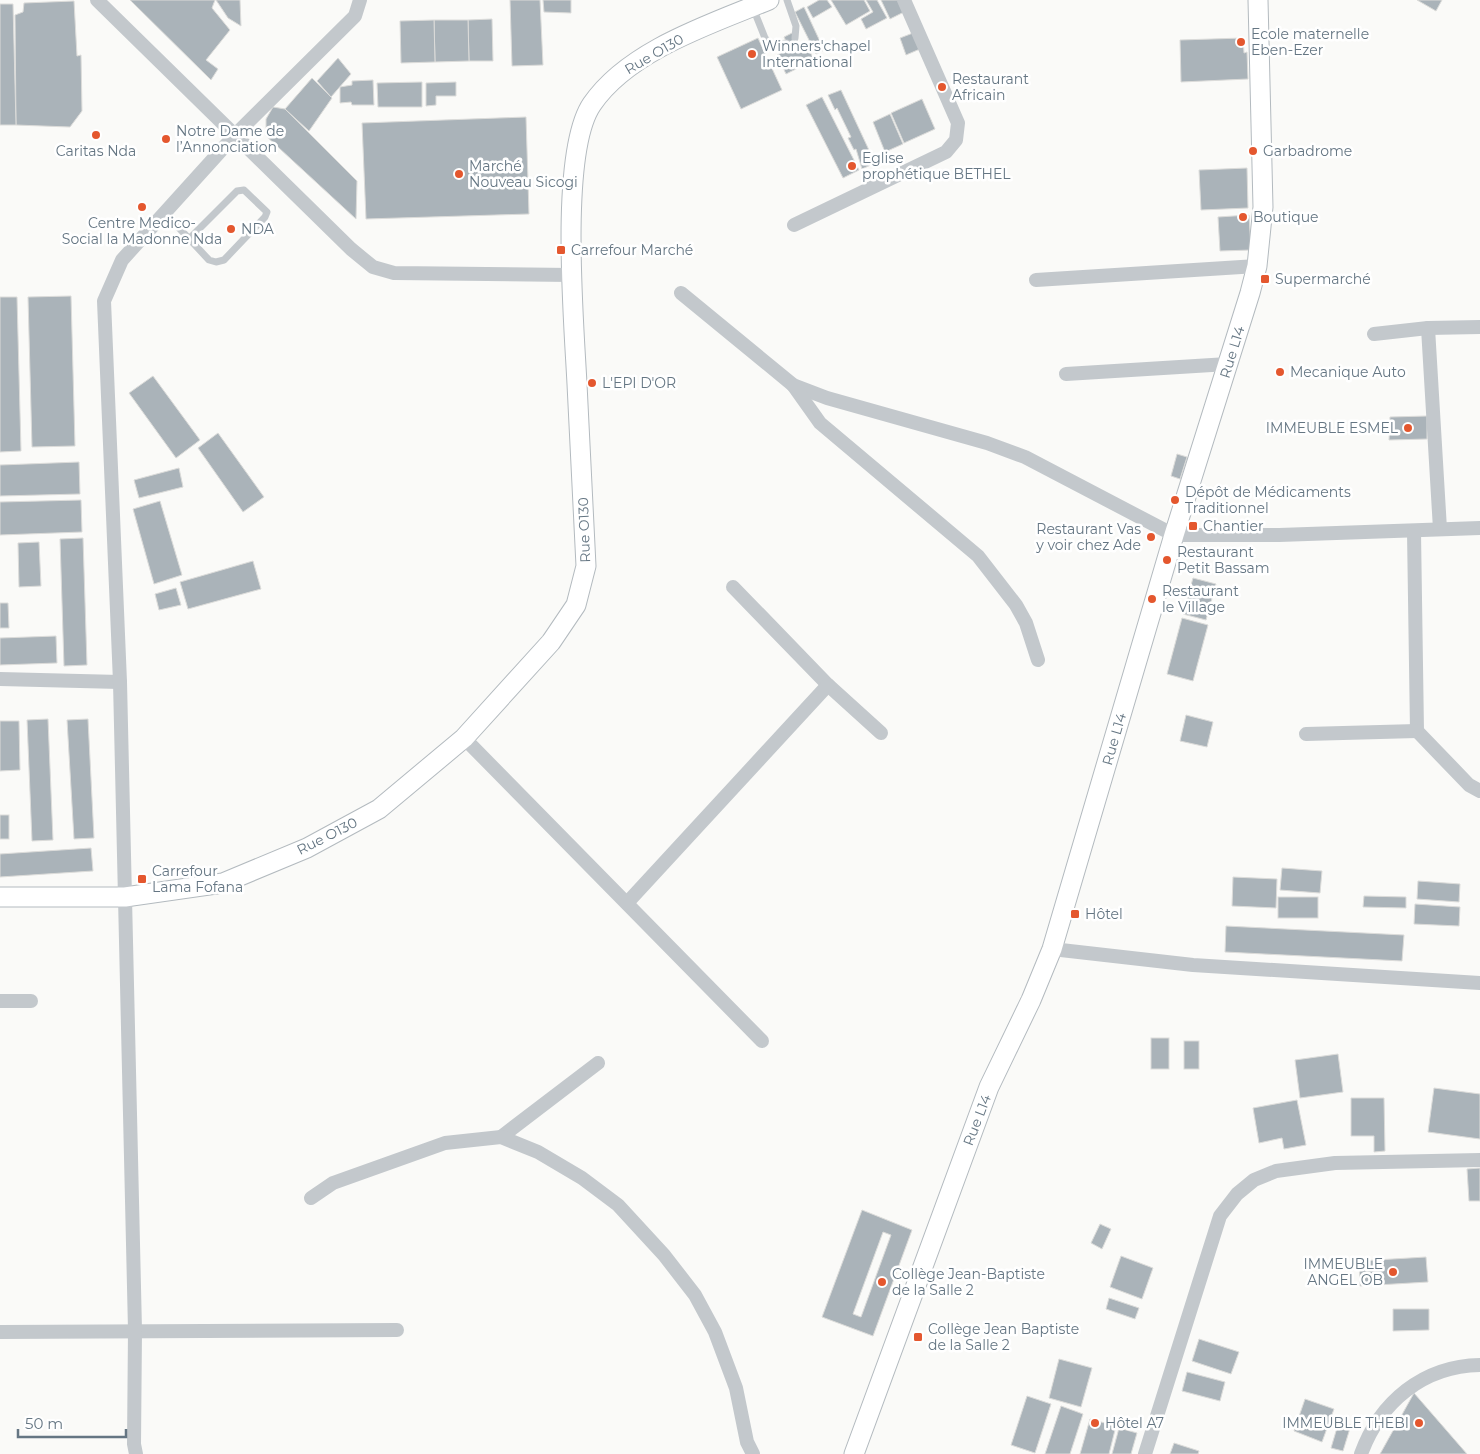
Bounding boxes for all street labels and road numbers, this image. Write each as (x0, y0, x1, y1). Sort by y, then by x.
street label: Rue O130 (621, 30, 687, 78)
street label: Rue L14 (1216, 323, 1249, 380)
street label: Rue O130 (574, 497, 594, 563)
street label: Rue L14 (1098, 710, 1130, 767)
street label: Rue O130 (294, 813, 360, 859)
street label: Rue L14 (959, 1091, 995, 1148)

